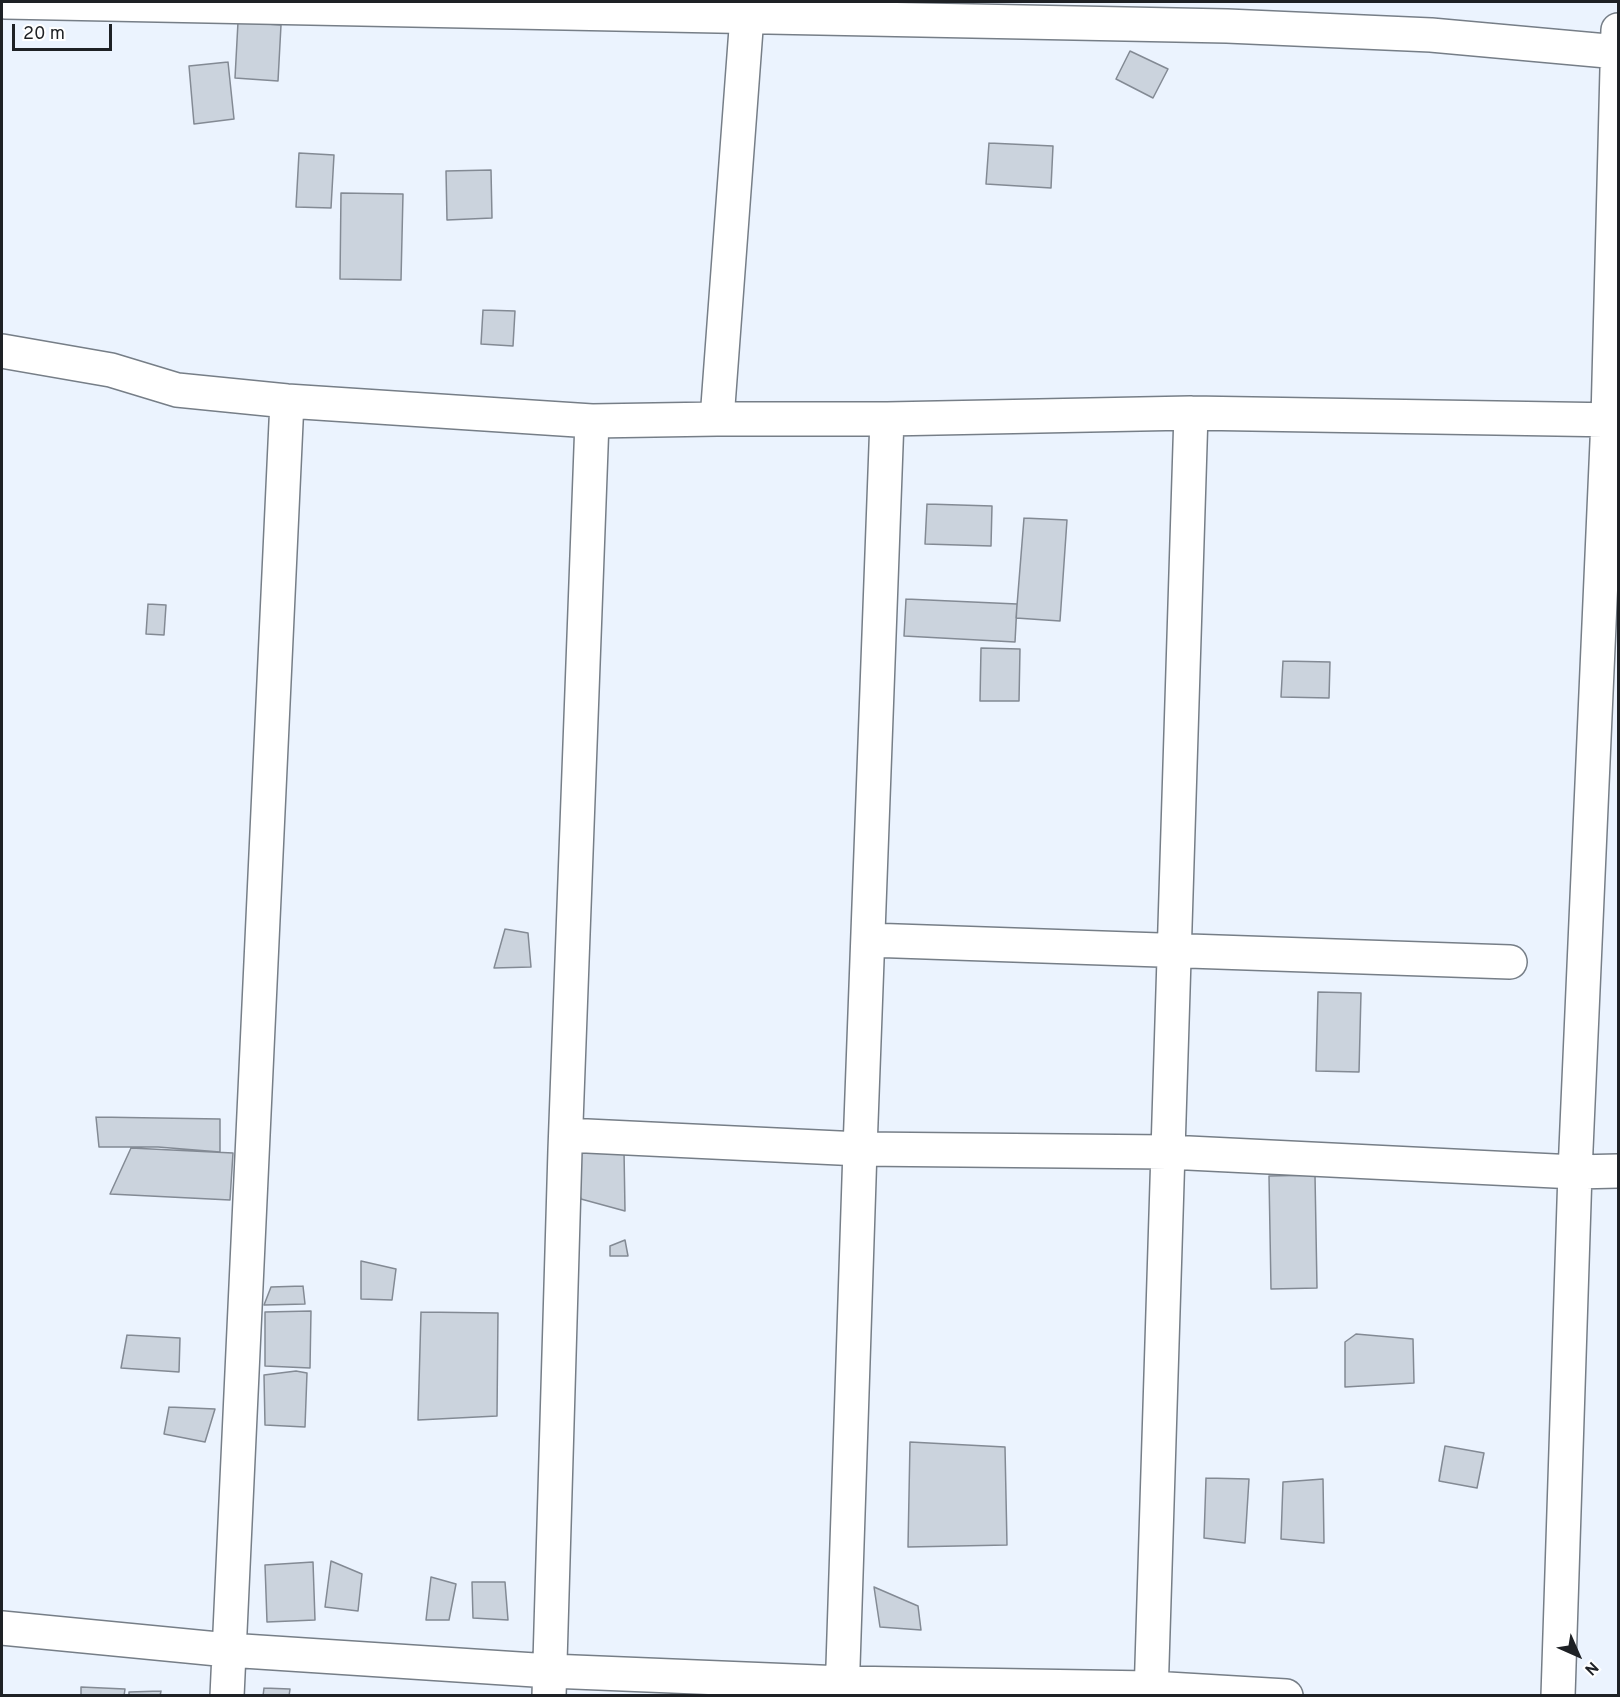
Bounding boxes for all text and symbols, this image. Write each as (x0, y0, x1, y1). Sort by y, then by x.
scale bar (15, 12, 116, 50)
text: 20 m (23, 23, 65, 46)
north arrow (1548, 1625, 1608, 1685)
text: N (1580, 1657, 1602, 1679)

